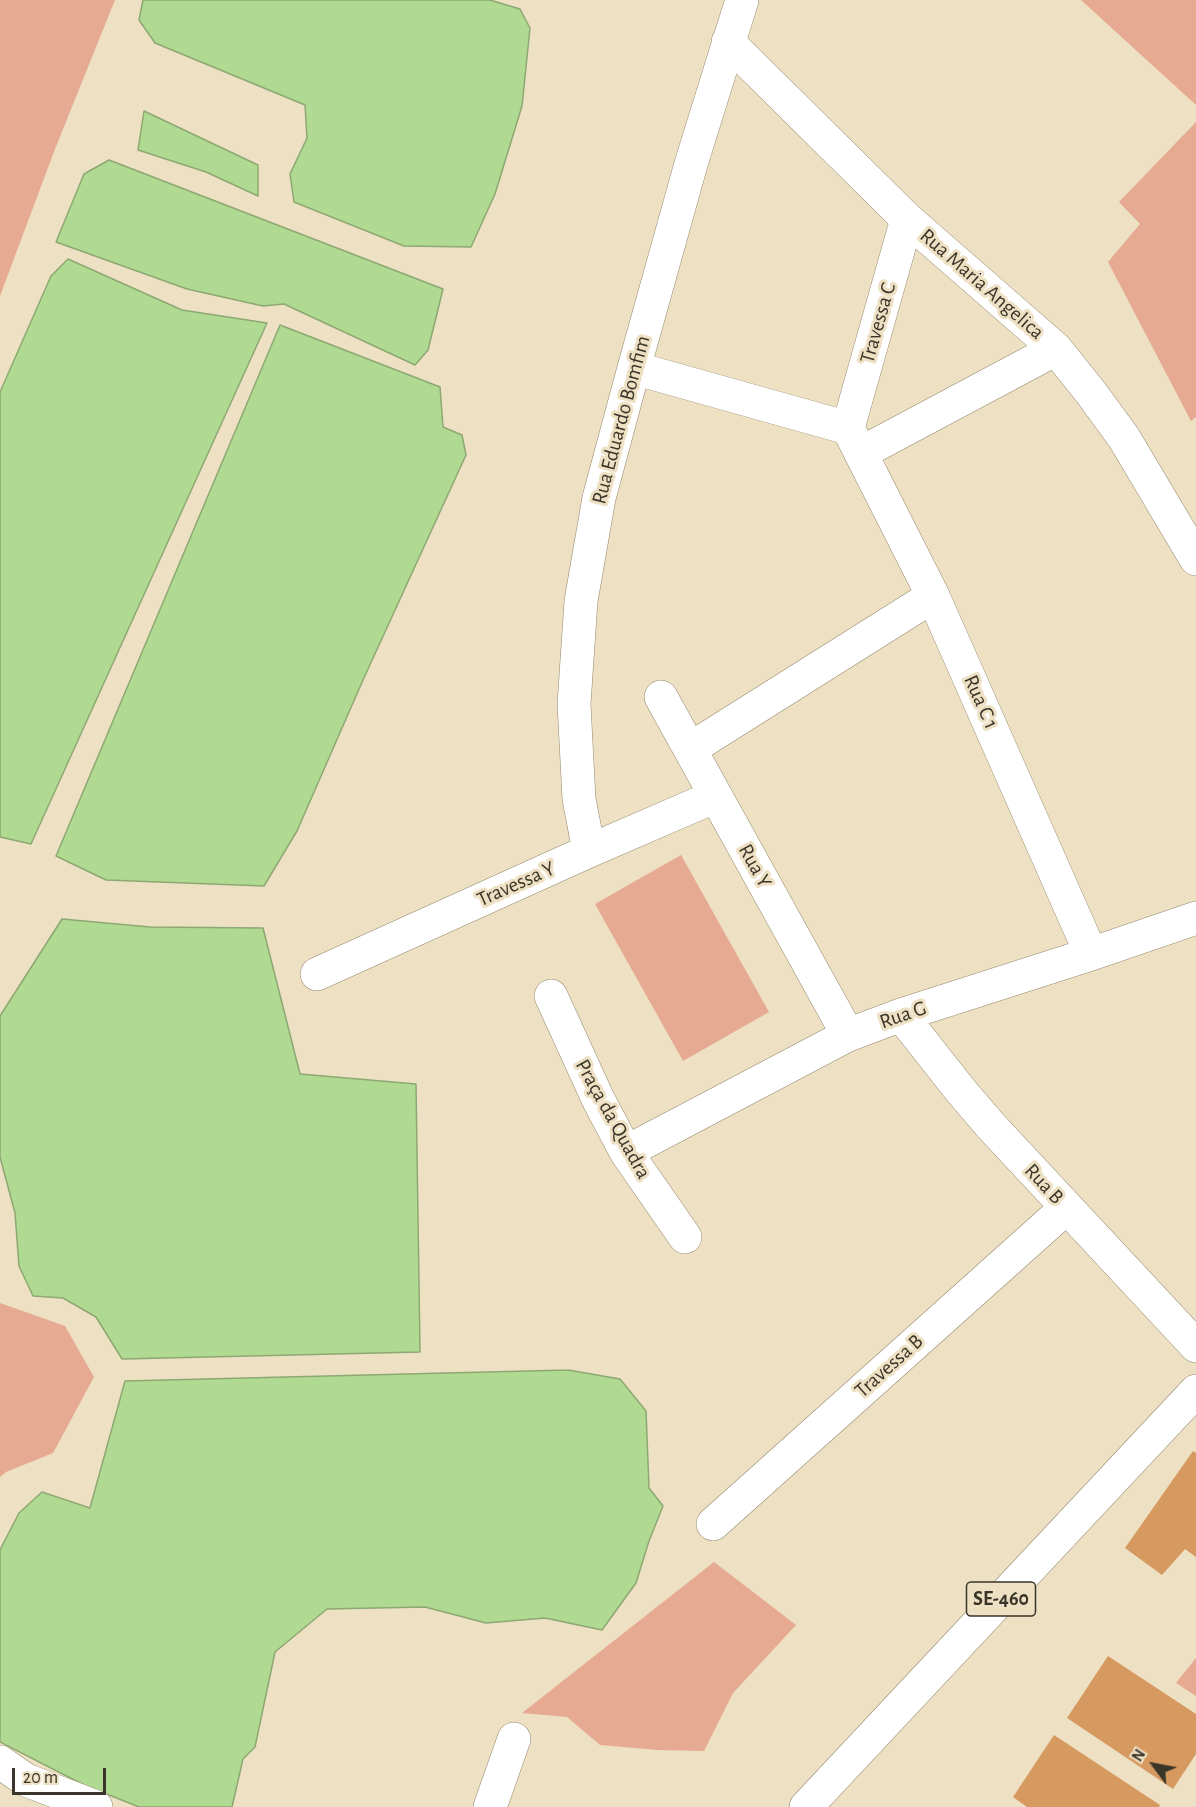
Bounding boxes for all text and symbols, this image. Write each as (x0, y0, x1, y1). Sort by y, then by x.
street label: Rua Maria Angelica (915, 223, 1049, 345)
street label: Travessa C (854, 280, 902, 366)
street label: Rua Eduardo Bomfim (586, 333, 656, 507)
street label: Rua C 1 (958, 671, 1004, 733)
street label: Rua Y (733, 840, 777, 892)
street label: Travessa Y (473, 856, 559, 912)
street label: Rua G (876, 995, 930, 1035)
street label: Praça da Quadra (570, 1055, 656, 1183)
street label: Rua B (1019, 1158, 1069, 1210)
street label: Travessa B (850, 1329, 928, 1403)
road number: SE-460 (966, 1582, 1036, 1616)
north arrow (1124, 1735, 1184, 1795)
text: N (1129, 1747, 1148, 1764)
scale bar (15, 1756, 110, 1794)
text: 20 m (23, 1769, 58, 1787)

